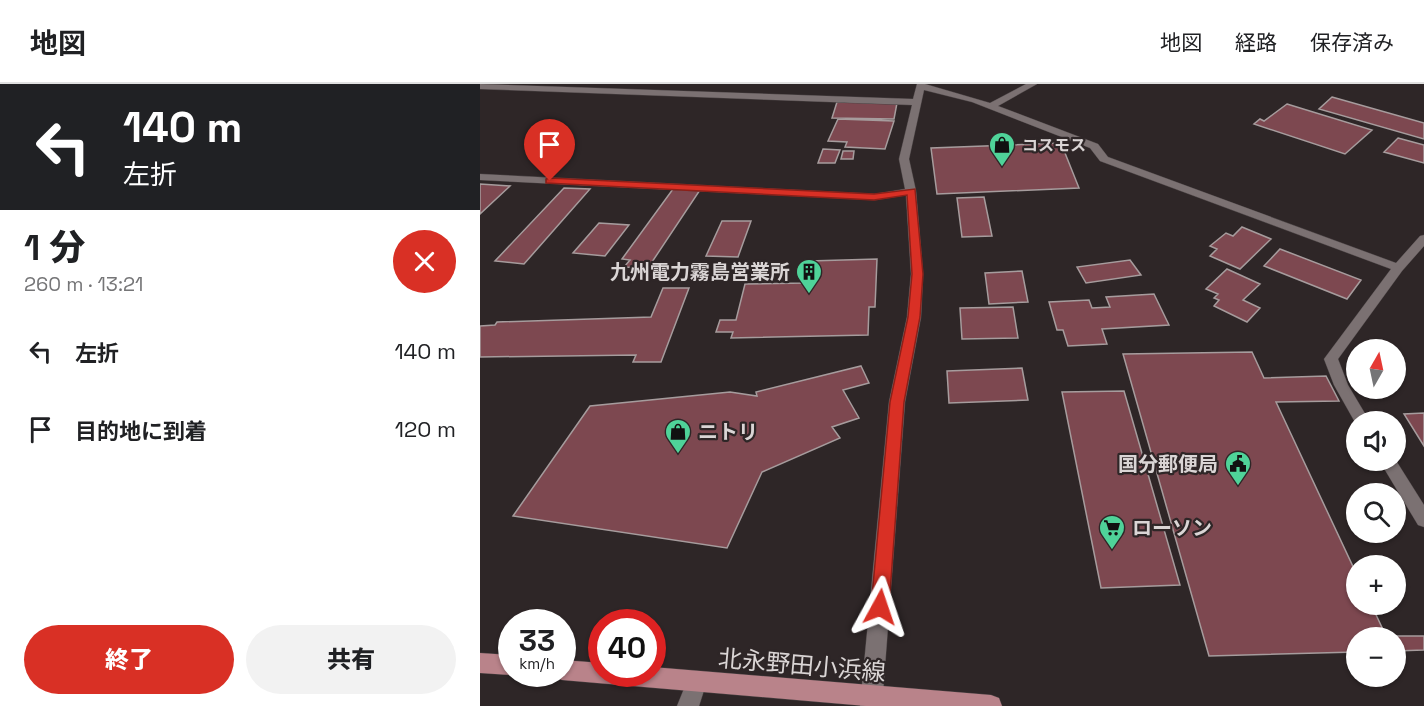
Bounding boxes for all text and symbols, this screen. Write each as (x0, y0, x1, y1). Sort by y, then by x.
text: 地図 (30, 25, 86, 61)
text: 地図 (1160, 29, 1202, 56)
text: 経路 (1235, 29, 1277, 56)
text: 保存済み (1310, 29, 1394, 56)
text: 140 m (123, 101, 242, 154)
icon: left (24, 108, 102, 186)
pin (524, 119, 575, 181)
icon: arrive (533, 128, 566, 161)
shop icon: コスモス (987, 130, 1017, 168)
place label: コスモス (1022, 135, 1086, 156)
text: 左折 (123, 157, 177, 192)
text: 1 分 (24, 225, 85, 271)
button: close (393, 230, 456, 293)
building icon: 九州電力霧島営業所 (794, 257, 824, 295)
place label: 九州電力霧島営業所 (610, 259, 790, 285)
text: 260 m · 13:21 (24, 271, 143, 297)
icon: left (24, 335, 57, 368)
text: 140 m (394, 337, 456, 365)
text: 左折 (75, 339, 119, 367)
north arrow (1346, 339, 1406, 399)
map controls (1346, 339, 1406, 687)
button: sound (1346, 411, 1406, 471)
icon: arrive (24, 413, 57, 446)
text: 120 m (395, 415, 456, 443)
text: 目的地に到着 (75, 417, 207, 445)
shop icon: ニトリ (663, 417, 693, 455)
place label: ニトリ (698, 419, 758, 445)
public building icon: 国分郵便局 (1223, 449, 1253, 487)
place label: 国分郵便局 (1118, 451, 1218, 477)
button: search (1346, 483, 1406, 543)
supermarket icon: ローソン (1097, 513, 1127, 551)
place label: ローソン (1132, 515, 1212, 541)
button: + (1346, 555, 1406, 615)
position arrow (848, 575, 912, 639)
speed limit sign: 40 (588, 609, 666, 687)
text: 33 (519, 621, 555, 660)
button: 終了 (24, 625, 234, 694)
button: 共有 (246, 625, 456, 694)
button: − (1346, 627, 1406, 687)
street label: 北永野田小浜線 (717, 642, 887, 688)
text: km/h (519, 654, 555, 673)

